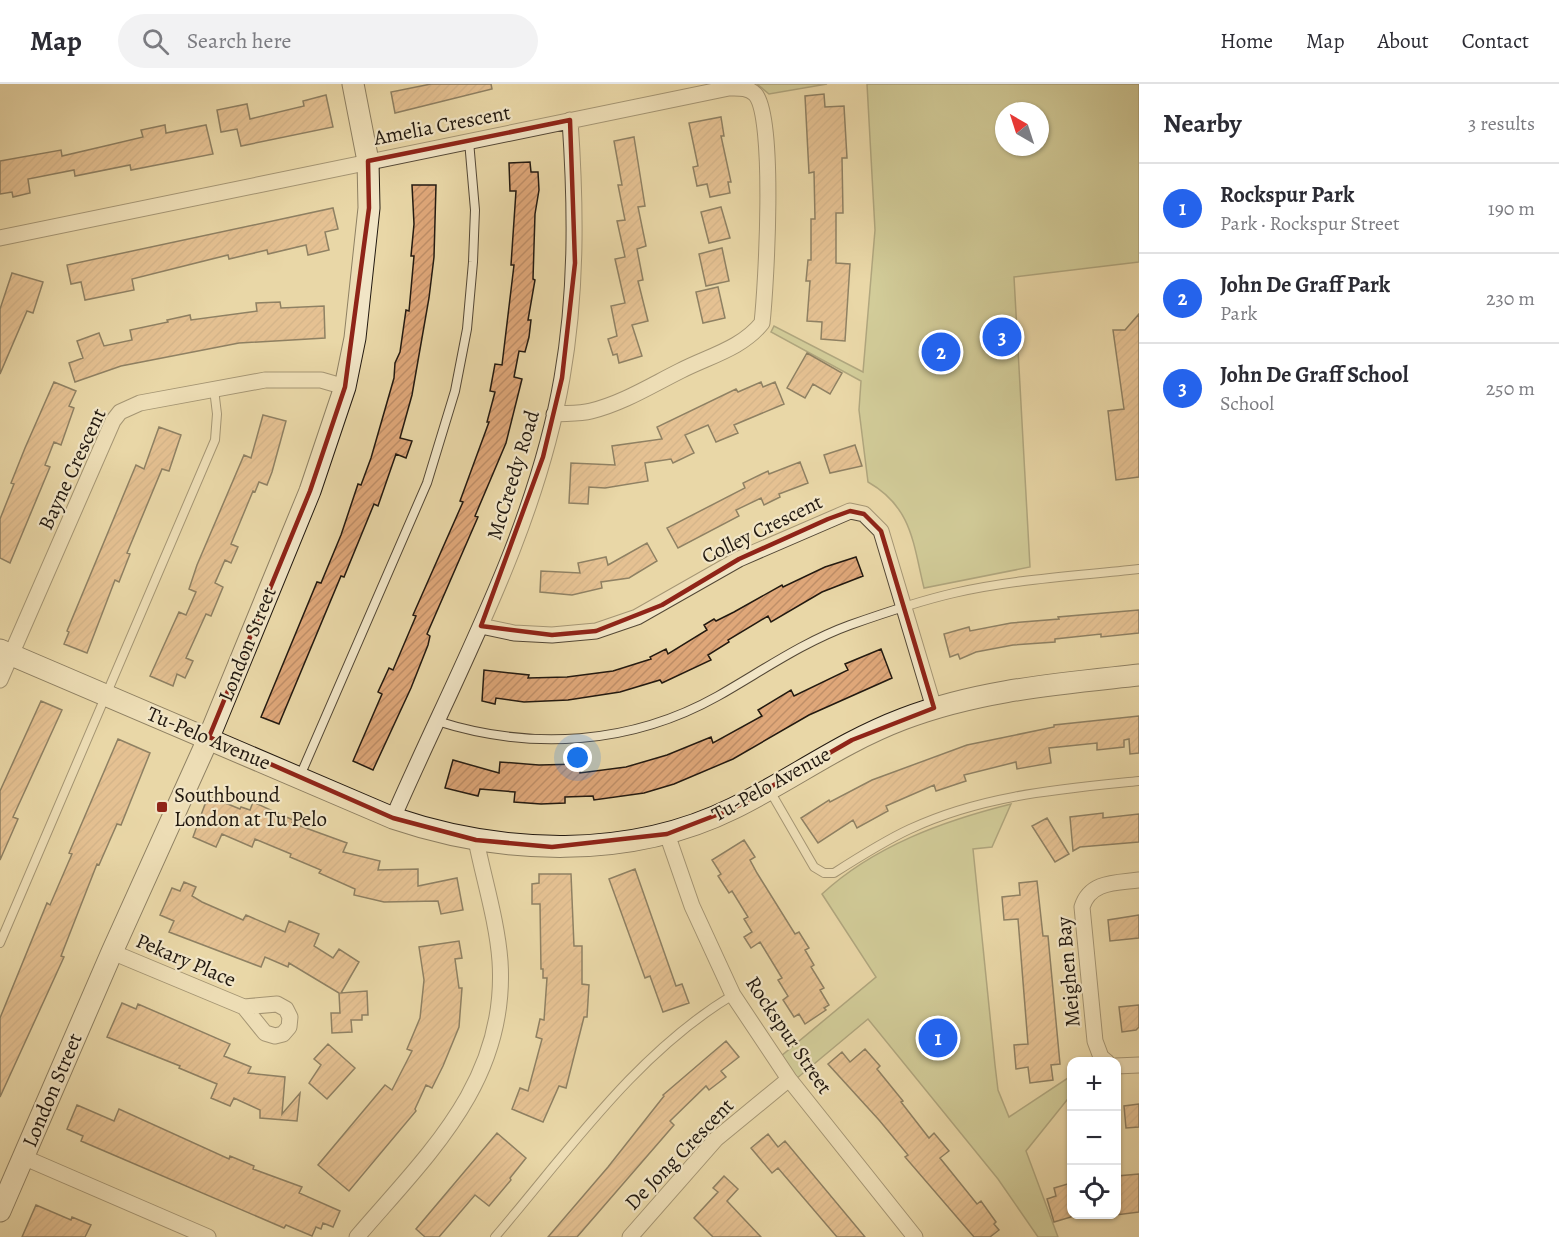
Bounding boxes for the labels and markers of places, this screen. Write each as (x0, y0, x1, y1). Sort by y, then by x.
pin: 3 (982, 314, 1022, 360)
pin: 2 (922, 330, 960, 374)
place label: Southbound London at Tu Pelo (174, 781, 327, 833)
marker: Southbound London at Tu Pelo (155, 800, 169, 814)
pin: 1 (918, 1016, 958, 1060)

